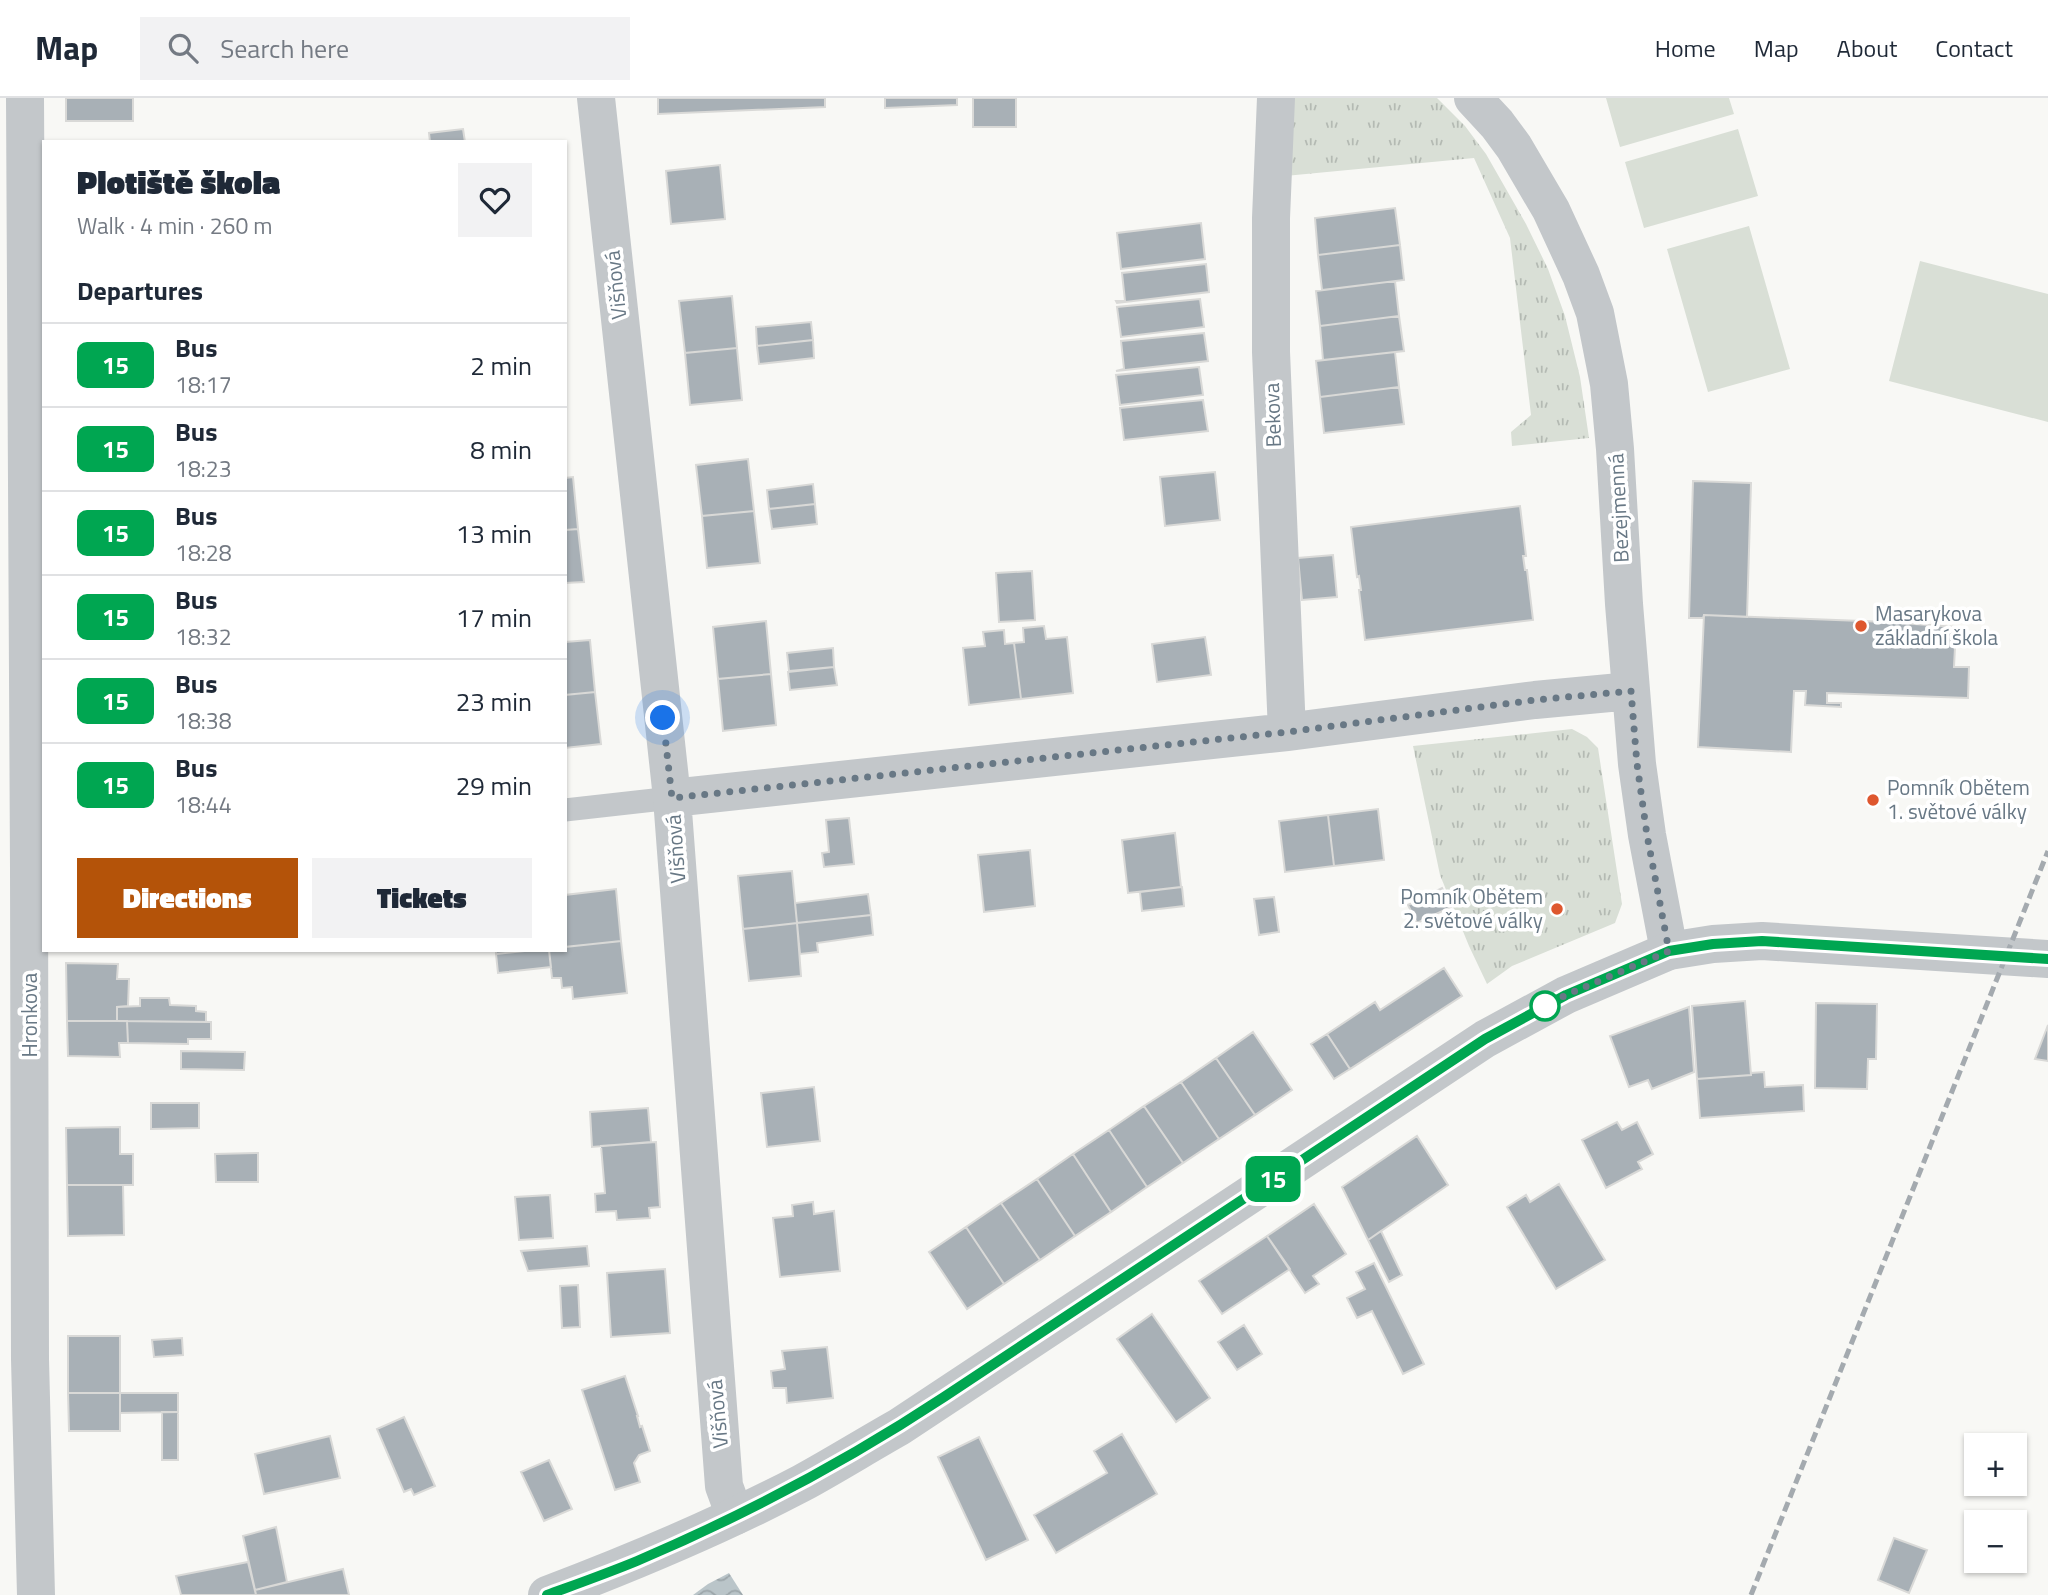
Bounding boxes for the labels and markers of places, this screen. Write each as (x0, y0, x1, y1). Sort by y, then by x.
place label: Masarykova základní škola (1875, 597, 1999, 653)
marker: Masarykova základní škola (1853, 618, 1869, 634)
place label: Pomník Obětem 1. světové války (1887, 771, 2030, 827)
marker: Pomník Obětem 1. světové války (1865, 792, 1881, 808)
place label: Pomník Obětem 2. světové války (1400, 880, 1543, 936)
marker: Pomník Obětem 2. světové války (1549, 901, 1565, 917)
unlabelled marker (1530, 991, 1560, 1021)

